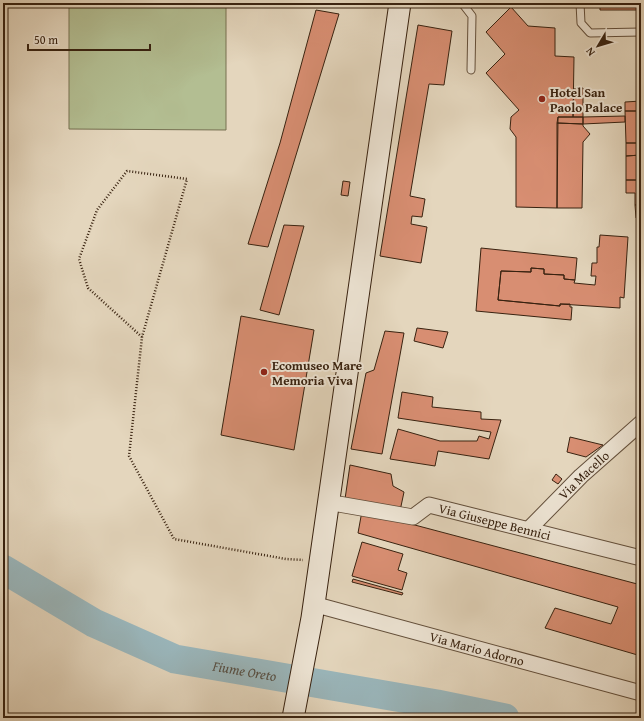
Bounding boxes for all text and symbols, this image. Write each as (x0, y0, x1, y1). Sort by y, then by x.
scale bar (28, 26, 150, 52)
north arrow (578, 26, 618, 66)
text: 50 m (34, 31, 58, 48)
text: N (581, 44, 599, 60)
place label: Hotel San Paolo Palace (550, 83, 622, 117)
marker: Hotel San Paolo Palace (537, 94, 547, 104)
place label: Ecomuseo Mare Memoria Viva (272, 356, 362, 390)
marker: Ecomuseo Mare Memoria Viva (259, 367, 269, 377)
street label: Via Macello (554, 446, 614, 504)
street label: Via Giuseppe Bennici (436, 499, 553, 545)
street label: Via Mario Adorno (427, 627, 527, 671)
water label: Fiume Oreto (210, 655, 278, 686)

